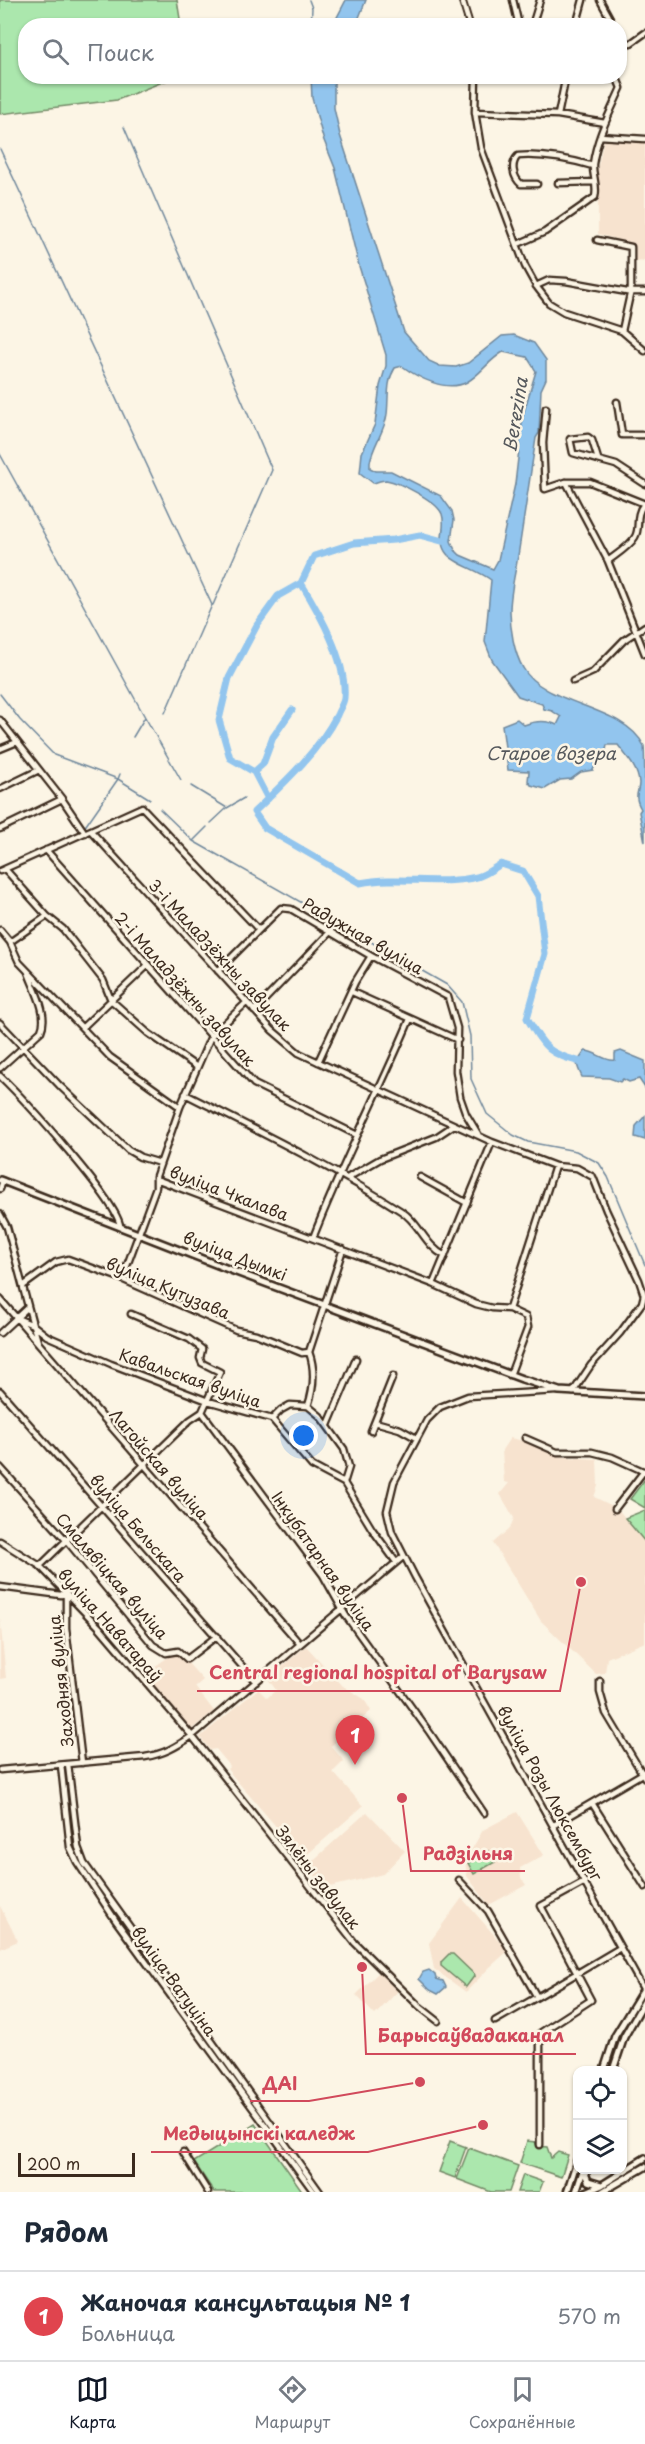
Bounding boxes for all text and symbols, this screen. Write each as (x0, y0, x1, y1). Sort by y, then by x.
search box (18, 18, 627, 84)
icon: search (39, 35, 72, 68)
text: Поиск (87, 35, 154, 68)
water label: Berezina (495, 375, 534, 454)
water label: Старое возера (486, 739, 617, 766)
street label: 3-і Маладзёжны завулак (144, 873, 298, 1036)
street label: Радужная вуліца (299, 891, 429, 980)
street label: 2-і Маладзёжны завулак (110, 906, 262, 1071)
street label: вуліца Чкалава (167, 1158, 292, 1226)
street label: вуліца Дымкі (180, 1224, 291, 1286)
street label: вуліца Кутузава (103, 1250, 234, 1324)
street label: Кавальская вуліца (116, 1341, 265, 1413)
street label: Лагойская вуліца (105, 1402, 215, 1524)
your location (289, 1421, 318, 1450)
street label: вуліца Бельскага (85, 1468, 193, 1587)
street label: Інкубатарная вуліца (267, 1486, 381, 1635)
street label: Смалявіцкая вуліца (51, 1507, 175, 1644)
street label: вуліца Наватараў (53, 1562, 169, 1687)
street label: Заходняя вуліца (41, 1614, 79, 1748)
callout: Central regional hospital of Barysaw (197, 1655, 560, 1691)
text: Central regional hospital of Barysaw (209, 1658, 547, 1685)
street label: вуліца Розы Люксембург (492, 1700, 610, 1886)
pin: 1 (336, 1716, 374, 1765)
street label: Зялёны завулак (270, 1819, 367, 1934)
callout: Радзільня (411, 1835, 525, 1871)
text: Радзільня (423, 1839, 513, 1866)
street label: вуліца Ватуціна (127, 1920, 223, 2040)
callout: Барысаўвадаканал (366, 2018, 576, 2054)
text: Барысаўвадаканал (378, 2021, 564, 2048)
callout: ДАІ (250, 2065, 309, 2101)
map controls (573, 2066, 627, 2174)
button: locate (573, 2066, 627, 2120)
text: ДАІ (262, 2069, 297, 2096)
callout: Медыцынскі каледж (151, 2116, 368, 2152)
text: Медыцынскі каледж (163, 2119, 355, 2146)
button: layers (573, 2120, 627, 2174)
scale bar (18, 2150, 135, 2178)
text: 200 m (27, 2151, 80, 2175)
text: Рядом (24, 2212, 109, 2251)
text: Жаночая кансультацыя № 1 (81, 2285, 410, 2318)
text: 1 (39, 2301, 48, 2331)
text: 570 m (557, 2301, 621, 2331)
text: Больница (81, 2318, 175, 2348)
tab: Карта (69, 2373, 116, 2433)
tab: Маршрут (255, 2373, 330, 2433)
tab: Сохранённые (469, 2373, 576, 2433)

